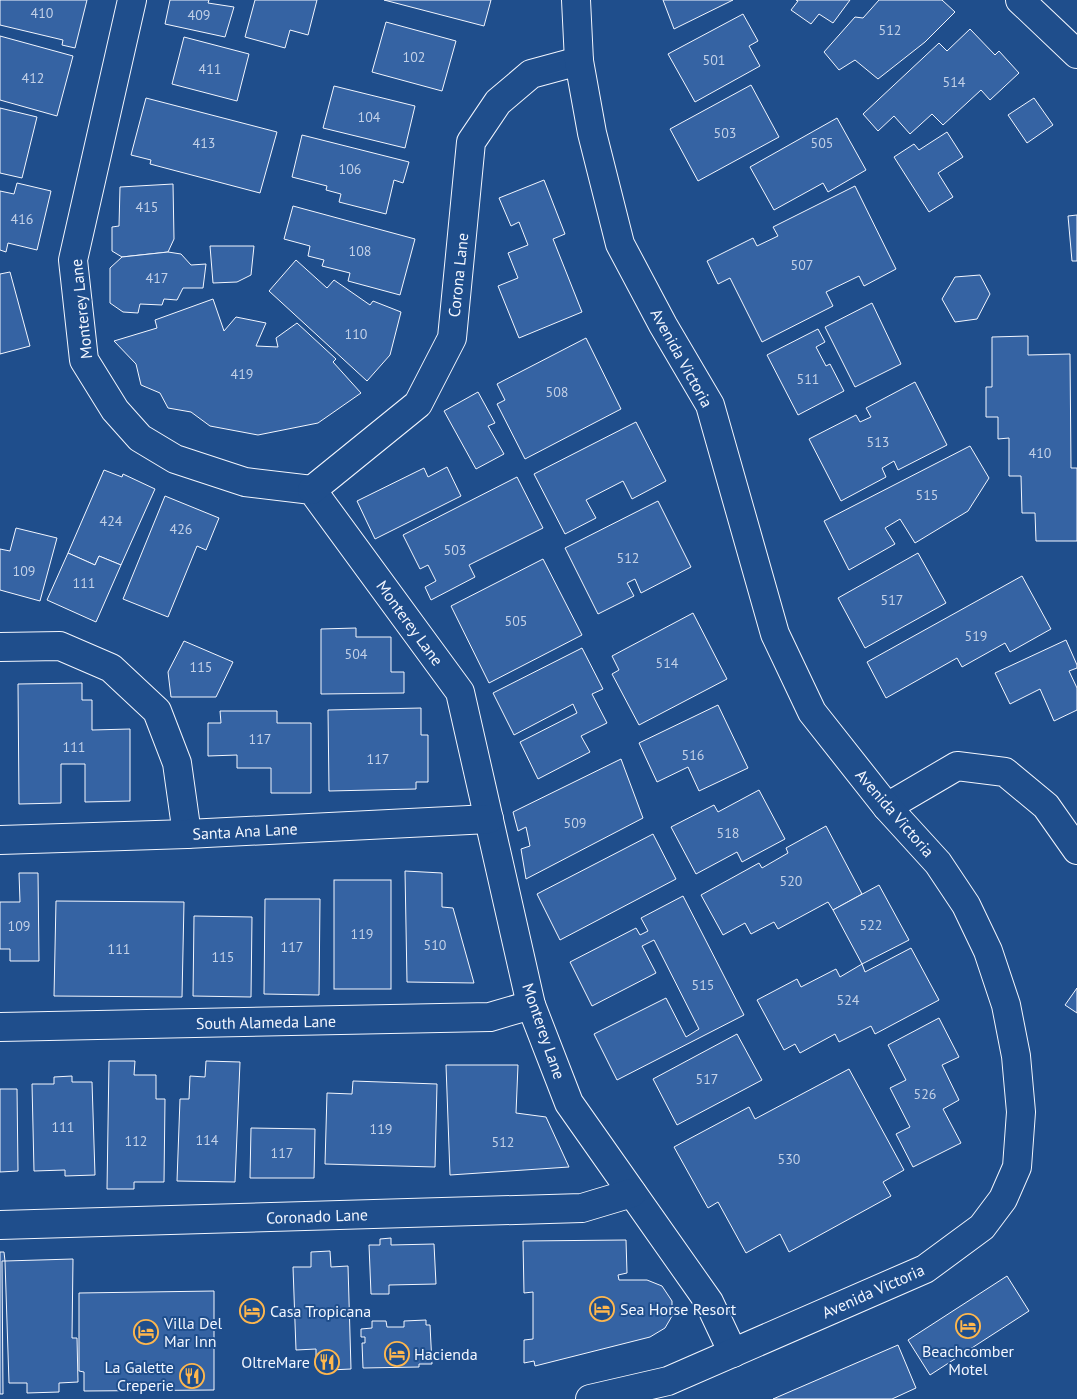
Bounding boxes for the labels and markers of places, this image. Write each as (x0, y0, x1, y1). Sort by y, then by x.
hotel icon: Sea Horse Resort (589, 1296, 615, 1322)
hotel icon: Casa Tropicana (239, 1298, 265, 1324)
place label: Sea Horse Resort (620, 1299, 737, 1319)
place label: Casa Tropicana (270, 1301, 371, 1321)
place label: Villa Del Mar Inn (163, 1313, 223, 1351)
hotel icon: Beachcomber Motel (955, 1313, 981, 1339)
hotel icon: Villa Del Mar Inn (133, 1319, 159, 1345)
hotel icon: Hacienda (384, 1341, 410, 1367)
place label: Beachcomber Motel (922, 1341, 1015, 1379)
place label: Hacienda (414, 1344, 478, 1364)
restaurant icon: OltreMare (314, 1349, 340, 1375)
place label: OltreMare (241, 1352, 310, 1372)
place label: La Galette Creperie (105, 1357, 174, 1395)
restaurant icon: La Galette Creperie (179, 1363, 205, 1389)

